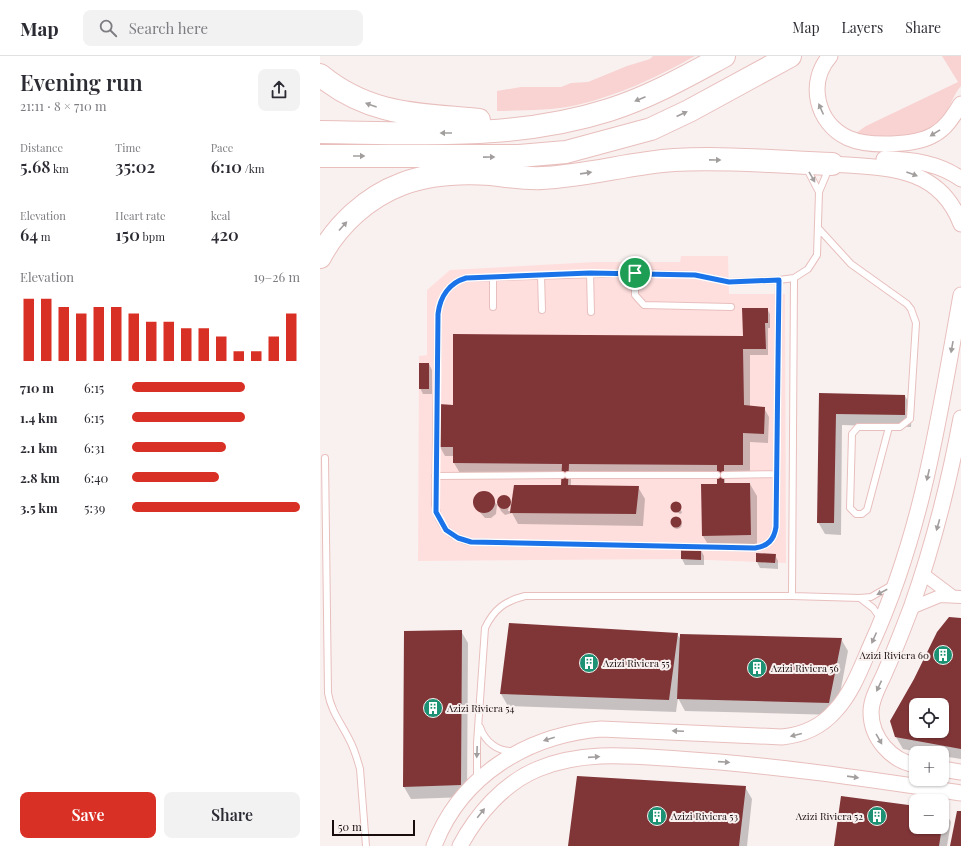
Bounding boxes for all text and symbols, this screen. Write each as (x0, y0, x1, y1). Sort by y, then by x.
search box (83, 10, 363, 46)
text: Map (20, 15, 59, 41)
icon: search (97, 17, 119, 39)
text: Search here (129, 18, 208, 38)
text: Map (792, 18, 820, 37)
text: Layers (842, 18, 883, 37)
text: Share (905, 18, 941, 37)
text: Evening run (20, 67, 143, 97)
button: share (258, 69, 300, 111)
one-way arrow (633, 96, 645, 102)
text: 21:11 · 8 × 710 m (20, 97, 107, 114)
one-way arrow (364, 101, 376, 107)
one-way arrow (818, 104, 824, 115)
one-way arrow (677, 111, 688, 117)
one-way arrow (930, 129, 940, 137)
one-way arrow (439, 130, 452, 136)
text: Distance (20, 140, 63, 155)
text: Time (115, 140, 141, 155)
text: Pace (211, 140, 233, 155)
one-way arrow (353, 153, 366, 159)
one-way arrow (483, 154, 496, 160)
text: 5.68 (20, 155, 51, 177)
text: 35:02 (115, 155, 155, 177)
text: 6:10 (211, 155, 242, 177)
one-way arrow (709, 157, 722, 163)
text: km (51, 161, 69, 176)
text: /km (242, 161, 265, 176)
one-way arrow (580, 170, 592, 176)
one-way arrow (808, 171, 815, 183)
one-way arrow (906, 171, 918, 177)
text: Elevation (20, 208, 66, 223)
text: Heart rate (115, 208, 166, 223)
text: kcal (211, 208, 230, 223)
one-way arrow (338, 221, 347, 231)
text: 64 (20, 223, 38, 245)
text: 150 (115, 223, 140, 245)
text: 420 (211, 223, 239, 245)
text: m (38, 229, 51, 244)
text: bpm (140, 229, 165, 244)
pin (618, 256, 652, 290)
icon: arrive (624, 262, 646, 284)
text: Elevation (20, 268, 74, 285)
text: 19–26 m (253, 268, 300, 285)
one-way arrow (948, 341, 954, 353)
text: 710 m (20, 379, 54, 396)
text: 6:15 (84, 379, 104, 396)
text: 1.4 km (20, 409, 57, 426)
text: 6:15 (84, 409, 104, 426)
text: 2.1 km (20, 439, 58, 456)
text: 6:31 (84, 439, 105, 456)
text: 2.8 km (20, 469, 60, 486)
text: 6:40 (84, 469, 108, 486)
one-way arrow (925, 469, 931, 481)
text: 3.5 km (20, 499, 58, 516)
text: 5:39 (84, 499, 105, 516)
one-way arrow (935, 519, 941, 531)
one-way arrow (876, 588, 888, 595)
one-way arrow (871, 632, 877, 644)
building icon: Azizi Riviera 60 (932, 644, 954, 666)
place label: Azizi Riviera 60 (859, 648, 929, 662)
building icon: Azizi Riviera 55 (578, 652, 600, 674)
place label: Azizi Riviera 55 (602, 656, 670, 670)
building icon: Azizi Riviera 56 (746, 657, 768, 679)
place label: Azizi Riviera 56 (770, 661, 839, 675)
one-way arrow (876, 681, 882, 692)
building icon: Azizi Riviera 54 (422, 697, 444, 719)
map controls (909, 698, 949, 834)
button: locate (909, 698, 949, 738)
place label: Azizi Riviera 54 (446, 701, 514, 715)
one-way arrow (672, 728, 684, 735)
one-way arrow (790, 732, 802, 738)
one-way arrow (876, 733, 883, 745)
one-way arrow (543, 736, 555, 742)
one-way arrow (474, 746, 480, 759)
button: + (909, 746, 949, 786)
one-way arrow (588, 753, 600, 760)
one-way arrow (718, 759, 730, 766)
one-way arrow (847, 774, 859, 780)
button: Save (20, 792, 156, 838)
button: Share (164, 792, 300, 838)
button: − (909, 794, 949, 834)
building icon: Azizi Riviera 53 (646, 805, 668, 827)
building icon: Azizi Riviera 52 (866, 805, 888, 827)
one-way arrow (477, 808, 486, 819)
place label: Azizi Riviera 53 (670, 809, 738, 823)
place label: Azizi Riviera 52 (795, 809, 863, 823)
scale bar (332, 818, 415, 837)
text: 50 m (338, 819, 362, 834)

